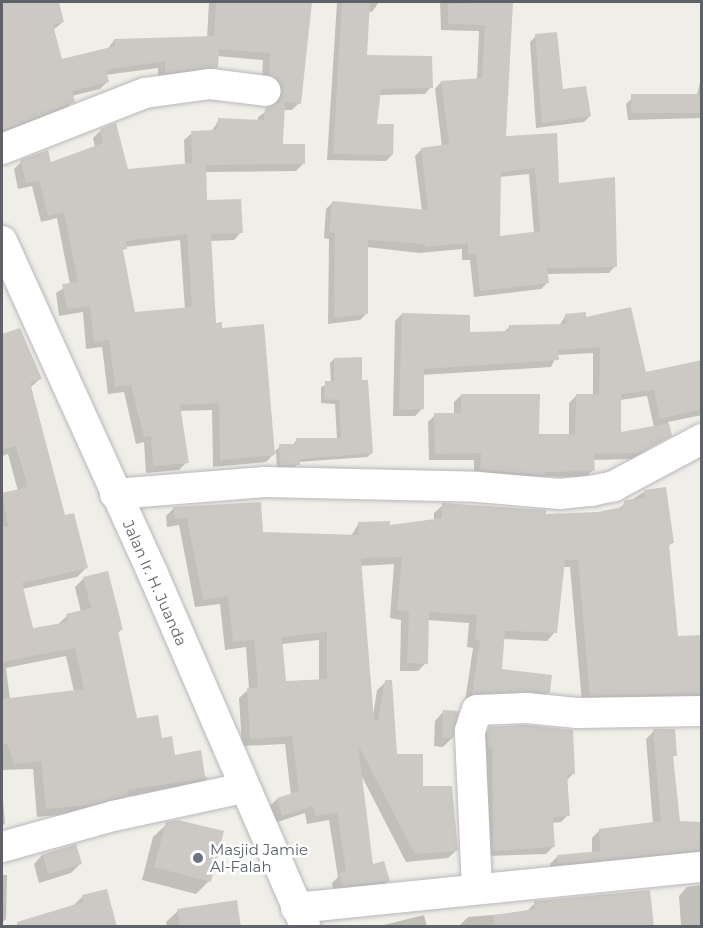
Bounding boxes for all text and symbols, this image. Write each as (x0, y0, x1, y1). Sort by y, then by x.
street label: Jalan Ir. H. Juanda (119, 517, 191, 649)
place label: Masjid Jamie Al-Falah (210, 840, 308, 875)
marker: Masjid Jamie Al-Falah (191, 851, 205, 865)

